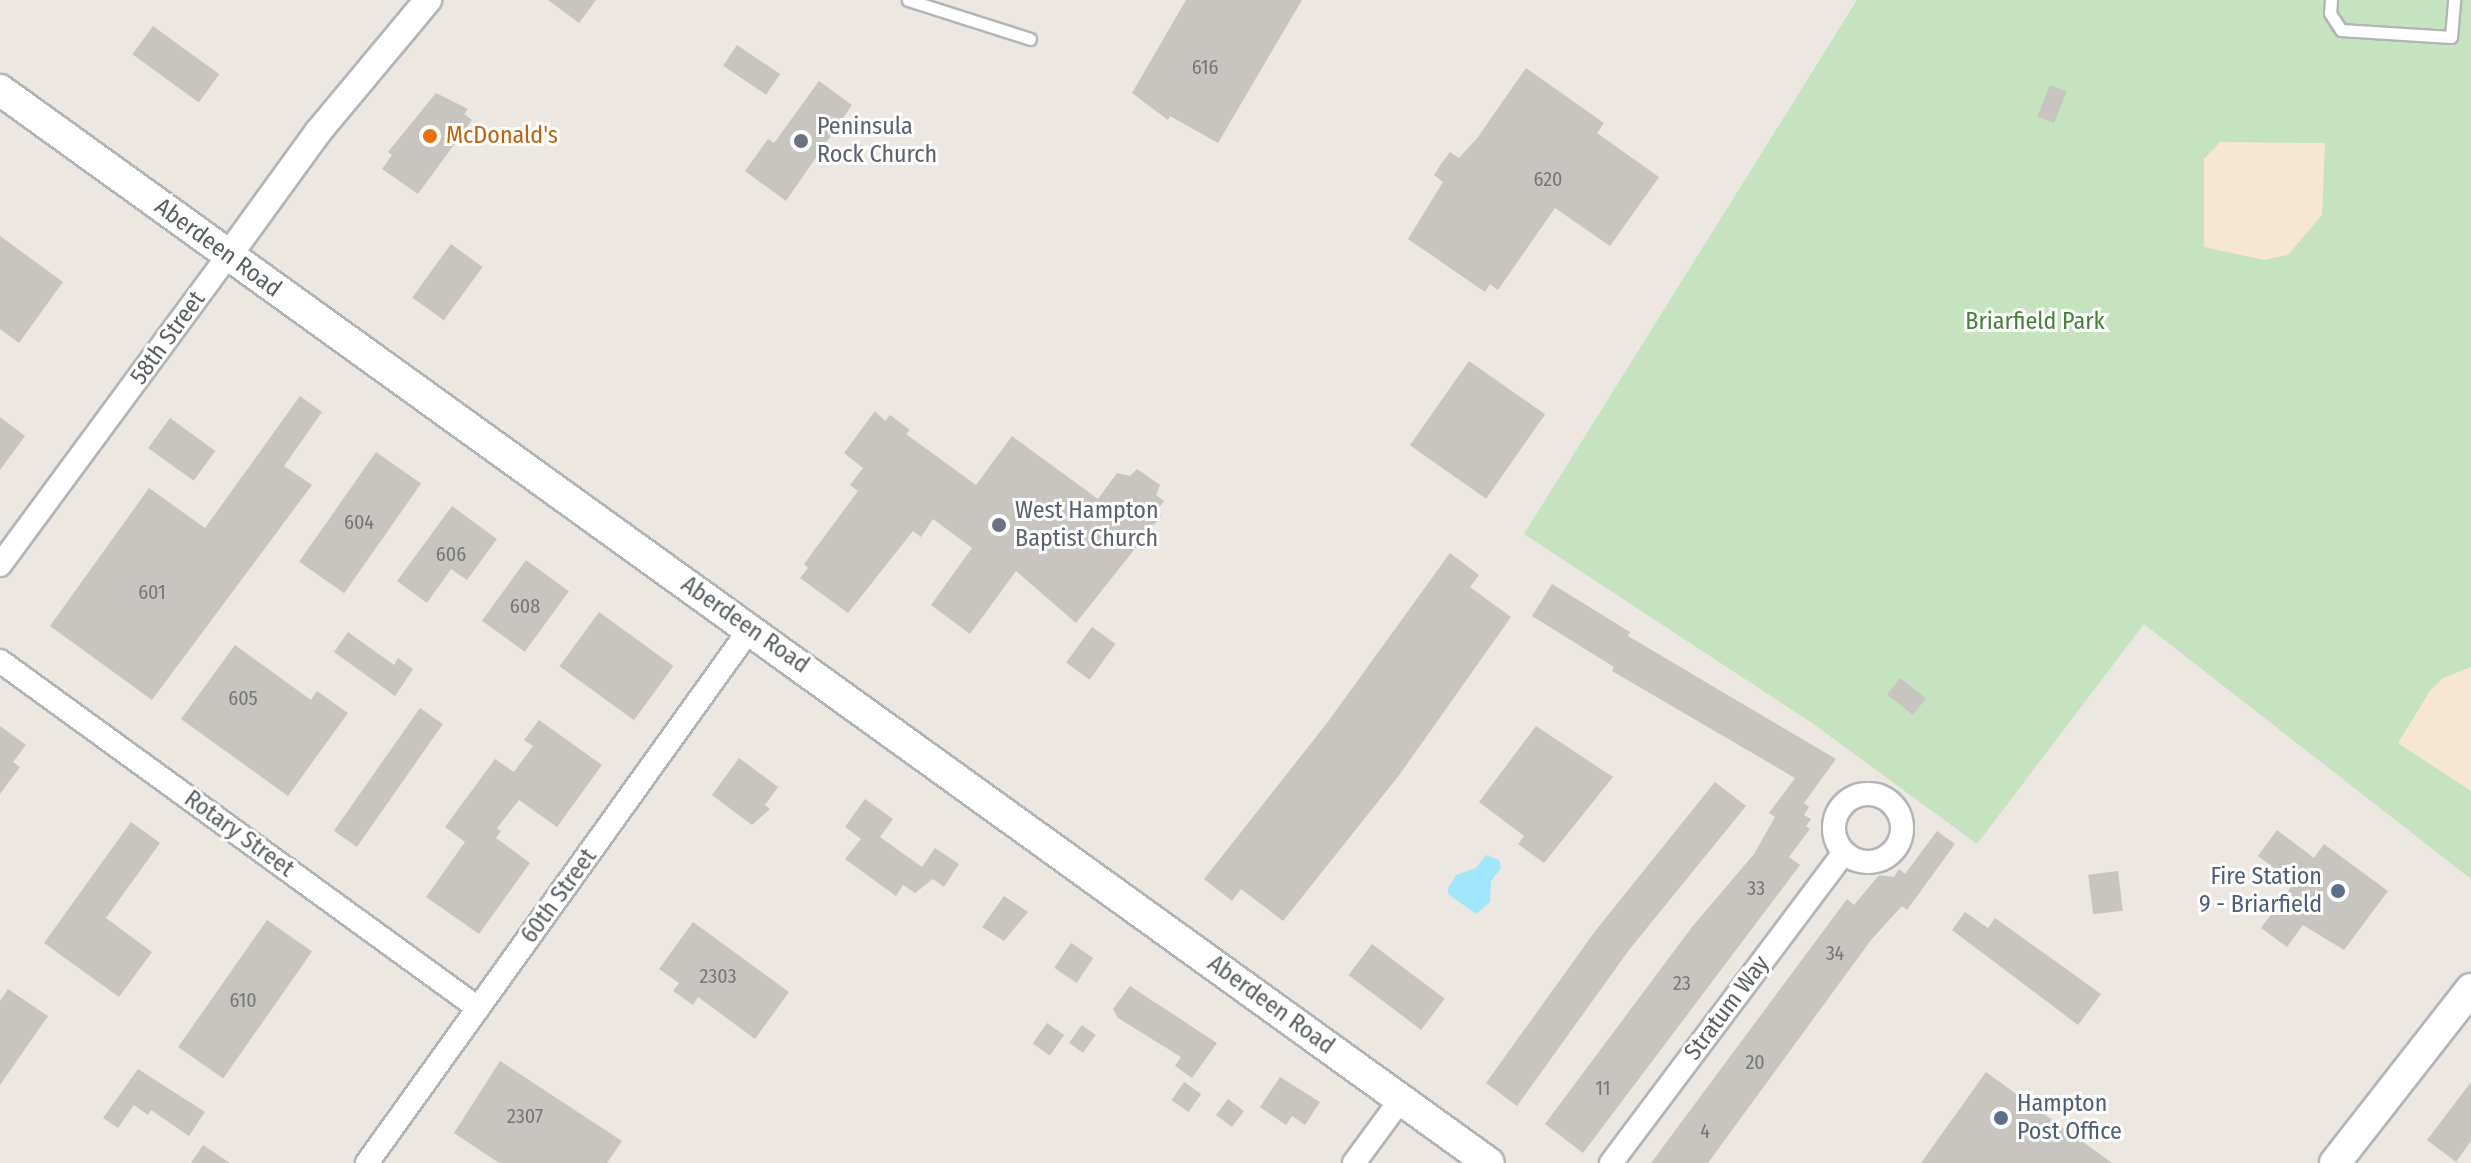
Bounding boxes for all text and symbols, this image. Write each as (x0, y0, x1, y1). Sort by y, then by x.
house number: 616 (1192, 55, 1218, 79)
place label: Peninsula Rock Church (817, 113, 937, 169)
place label: McDonald's (446, 122, 558, 150)
marker: McDonald's (421, 127, 439, 145)
marker: Peninsula Rock Church (792, 132, 810, 150)
house number: 620 (1534, 167, 1562, 191)
street label: Aberdeen Road (149, 192, 287, 304)
street label: 58th Street (125, 286, 211, 390)
park label: Briarfield Park (1965, 308, 2105, 336)
place label: West Hampton Baptist Church (1015, 497, 1159, 553)
house number: 604 (344, 510, 374, 534)
marker: West Hampton Baptist Church (990, 516, 1008, 534)
house number: 606 (436, 542, 466, 566)
street label: Aberdeen Road (675, 570, 815, 680)
house number: 601 (138, 580, 166, 604)
house number: 608 (510, 594, 540, 618)
house number: 605 (228, 686, 258, 710)
street label: Rotary Street (179, 785, 299, 883)
street label: 60th Street (515, 843, 603, 949)
place label: Fire Station 9 - Briarfield (2199, 863, 2322, 919)
house number: 33 (1747, 876, 1765, 900)
marker: Fire Station 9 - Briarfield (2329, 882, 2347, 900)
house number: 34 (1826, 941, 1844, 965)
street label: Aberdeen Road (1202, 949, 1340, 1061)
street label: Stratum Way (1678, 950, 1776, 1066)
house number: 2303 (699, 964, 737, 988)
house number: 23 (1673, 971, 1691, 995)
house number: 610 (229, 988, 257, 1012)
house number: 20 (1745, 1050, 1765, 1074)
house number: 11 (1595, 1076, 1611, 1100)
place label: Hampton Post Office (2017, 1090, 2122, 1146)
house number: 2307 (507, 1104, 543, 1128)
marker: Hampton Post Office (1992, 1109, 2010, 1127)
house number: 4 (1700, 1119, 1710, 1143)

